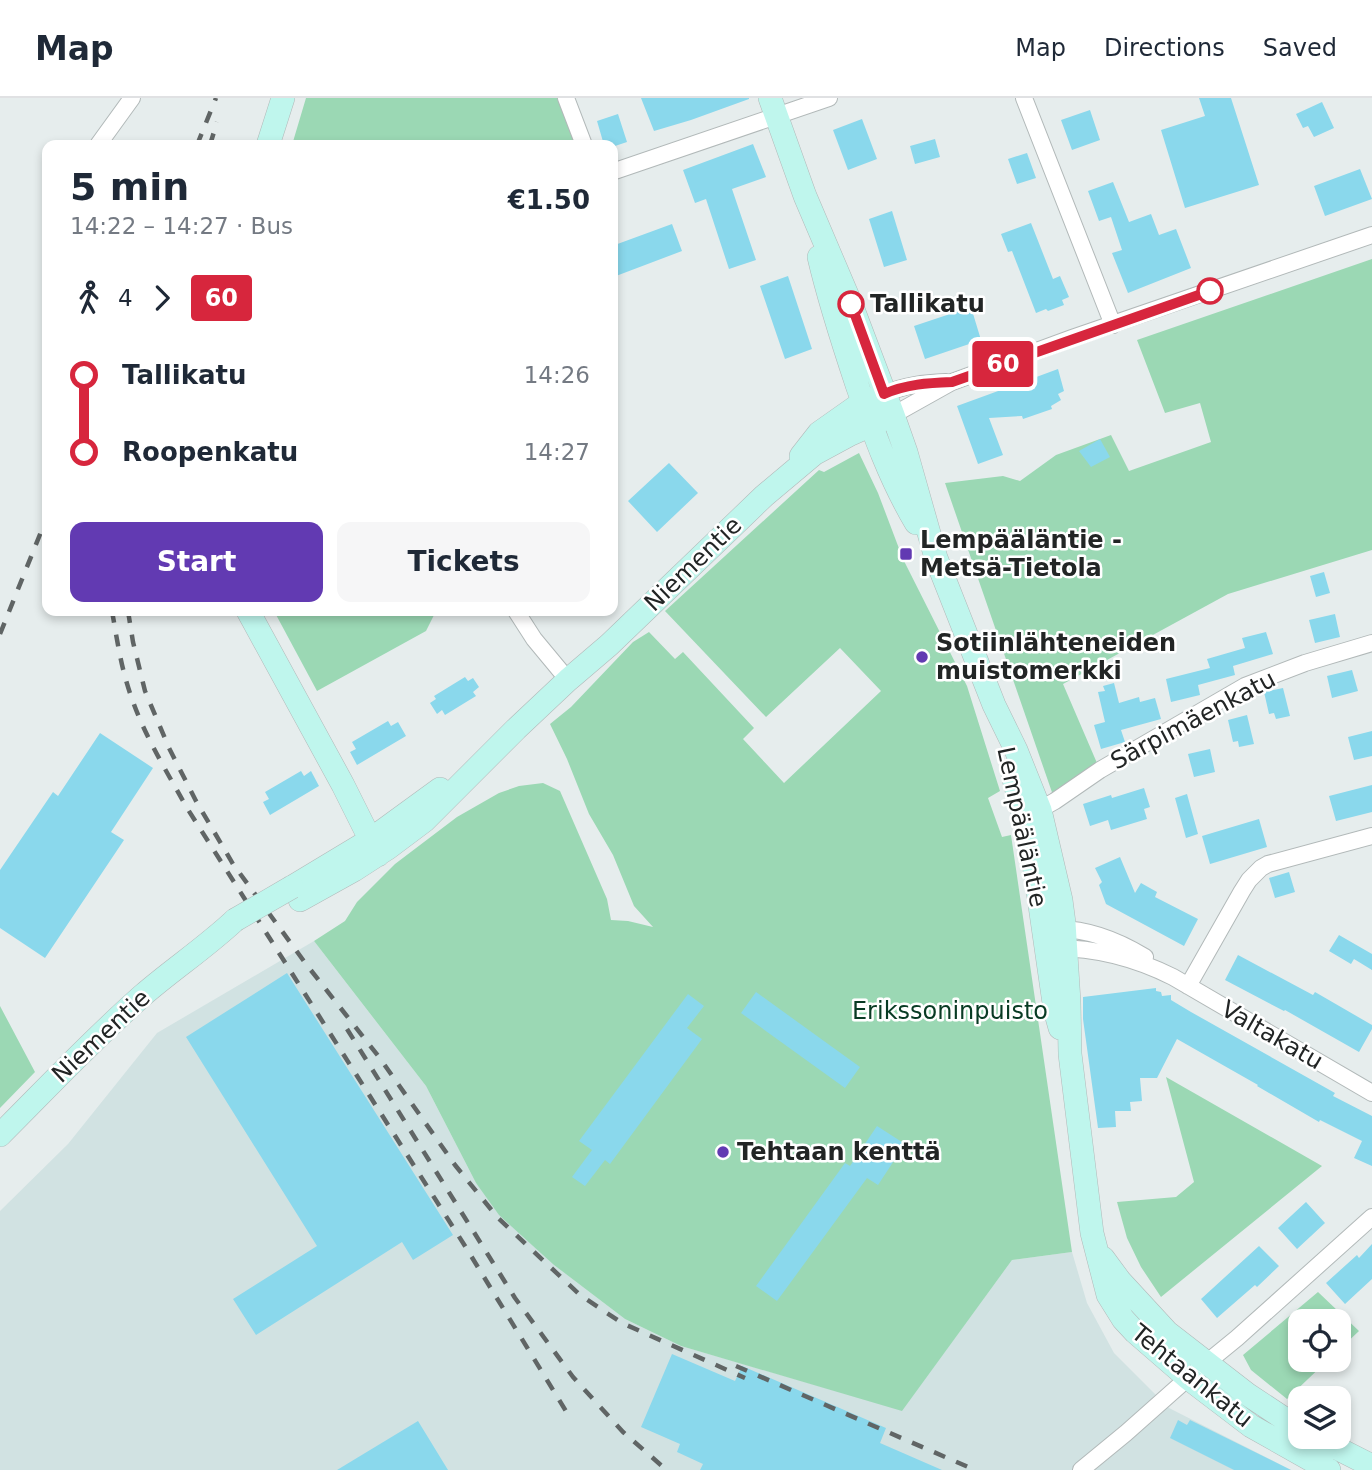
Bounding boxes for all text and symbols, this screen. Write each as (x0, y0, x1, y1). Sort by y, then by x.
text: Map (35, 29, 114, 68)
text: Map (1015, 34, 1066, 62)
text: Directions (1104, 34, 1225, 62)
text: Saved (1263, 34, 1337, 62)
text: 5 min (70, 165, 189, 209)
text: €1.50 (508, 185, 590, 215)
text: 14:22 – 14:27 · Bus (70, 213, 293, 239)
unlabelled marker (1197, 278, 1223, 304)
icon: walk (70, 279, 108, 317)
icon: forward (143, 279, 181, 317)
text: 60 (205, 284, 238, 312)
text: 4 (118, 285, 133, 311)
place label: Tallikatu (870, 290, 985, 318)
marker: Tallikatu (838, 291, 864, 317)
line badge: 60 (972, 341, 1034, 387)
text: 60 (986, 350, 1020, 378)
text: Tallikatu (122, 360, 246, 390)
text: 14:26 (524, 362, 590, 388)
text: Roopenkatu (122, 437, 298, 467)
text: 14:27 (524, 439, 590, 465)
street label: Niementie (639, 511, 747, 617)
button: Start (70, 522, 323, 602)
button: Tickets (337, 522, 590, 602)
place label: Lempääläntie - Metsä-Tietola (920, 526, 1122, 582)
marker: Lempääläntie - Metsä-Tietola (898, 546, 914, 562)
place label: Sotiinlähteneiden muistomerkki (936, 629, 1176, 685)
marker: Sotiinlähteneiden muistomerkki (914, 649, 930, 665)
street label: Särpimäenkatu (1106, 665, 1280, 775)
street label: Lempääläntie (991, 744, 1053, 910)
street label: Niementie (46, 984, 156, 1088)
street label: Valtakatu (1216, 995, 1328, 1075)
park label: Erikssoninpuisto (852, 997, 1048, 1025)
place label: Tehtaan kenttä (737, 1138, 941, 1166)
marker: Tehtaan kenttä (715, 1144, 731, 1160)
map controls (1288, 1309, 1351, 1449)
button: locate (1288, 1309, 1351, 1372)
street label: Tehtaankatu (1125, 1318, 1258, 1433)
button: layers (1288, 1386, 1351, 1449)

